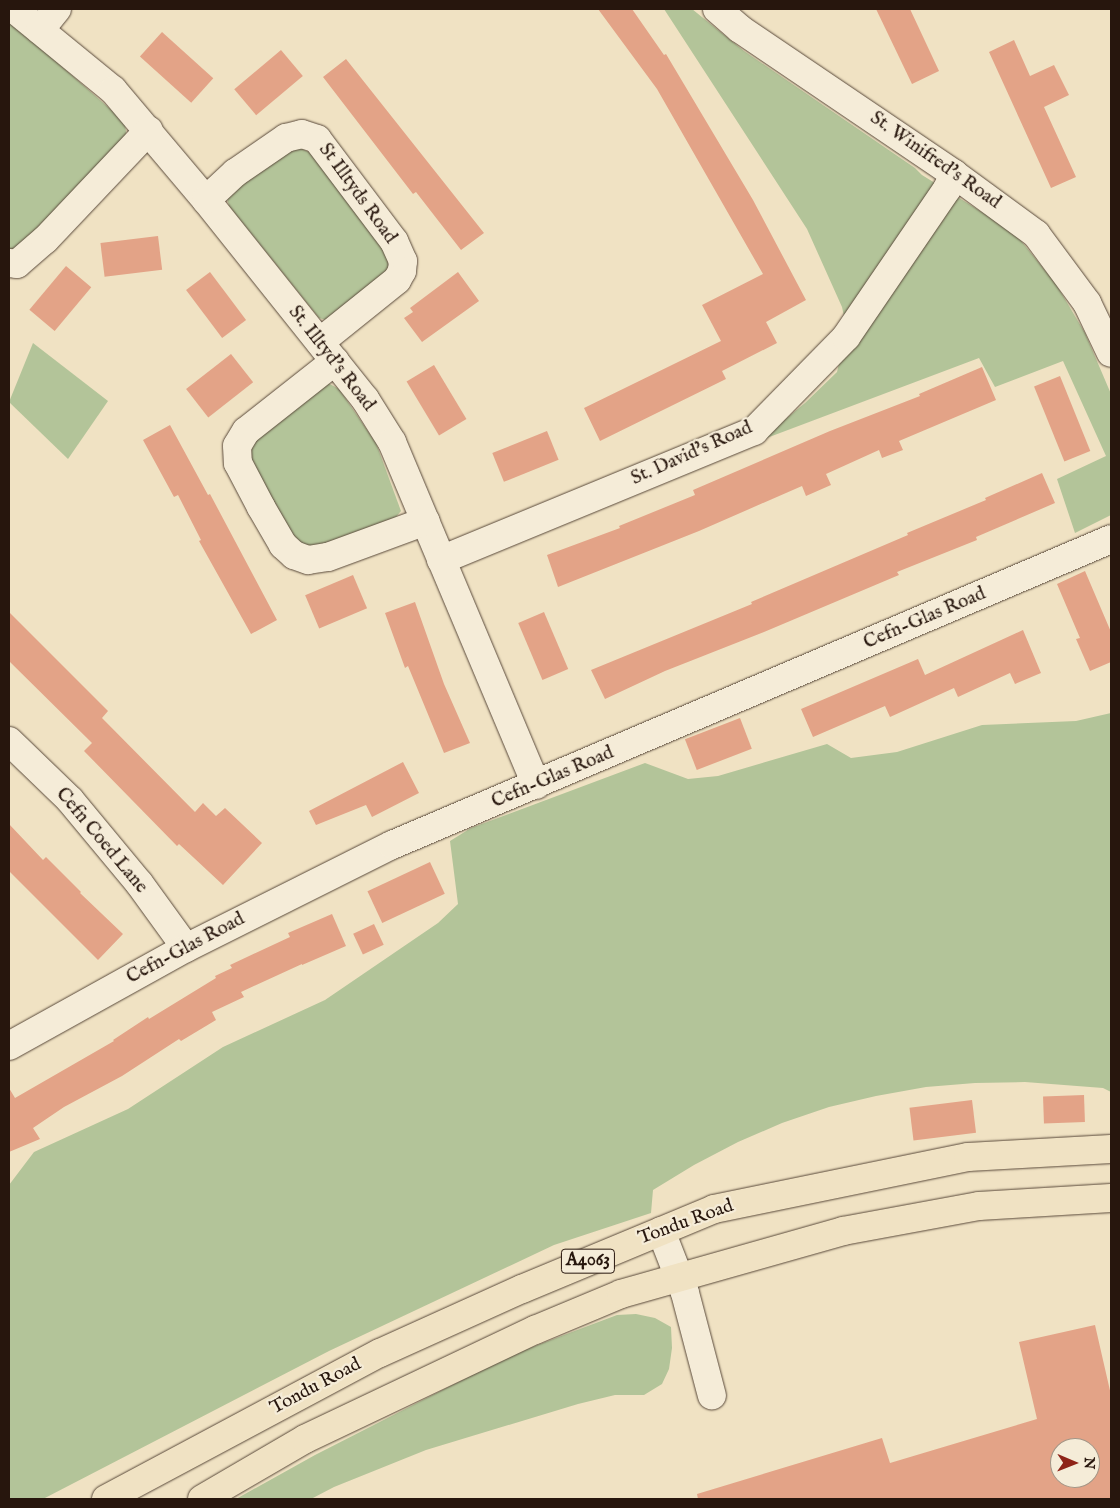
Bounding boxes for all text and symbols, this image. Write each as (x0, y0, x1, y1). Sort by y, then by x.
street label: St. Winifred's Road (865, 107, 1005, 215)
street label: St Illtyds Road (313, 139, 401, 249)
street label: St. Illtyd's Road (283, 302, 379, 416)
street label: St. David's Road (628, 417, 756, 491)
street label: Cefn-Glas Road (861, 583, 989, 655)
street label: Cefn-Glas Road (489, 742, 617, 814)
street label: Cefn Coed Lane (50, 784, 152, 898)
street label: Cefn-Glas Road (123, 908, 249, 990)
street label: Tondu Road (635, 1195, 737, 1251)
road number: A4063 (560, 1246, 616, 1276)
street label: Tondu Road (267, 1354, 365, 1420)
north arrow (1050, 1438, 1100, 1488)
text: N (1080, 1457, 1098, 1469)

